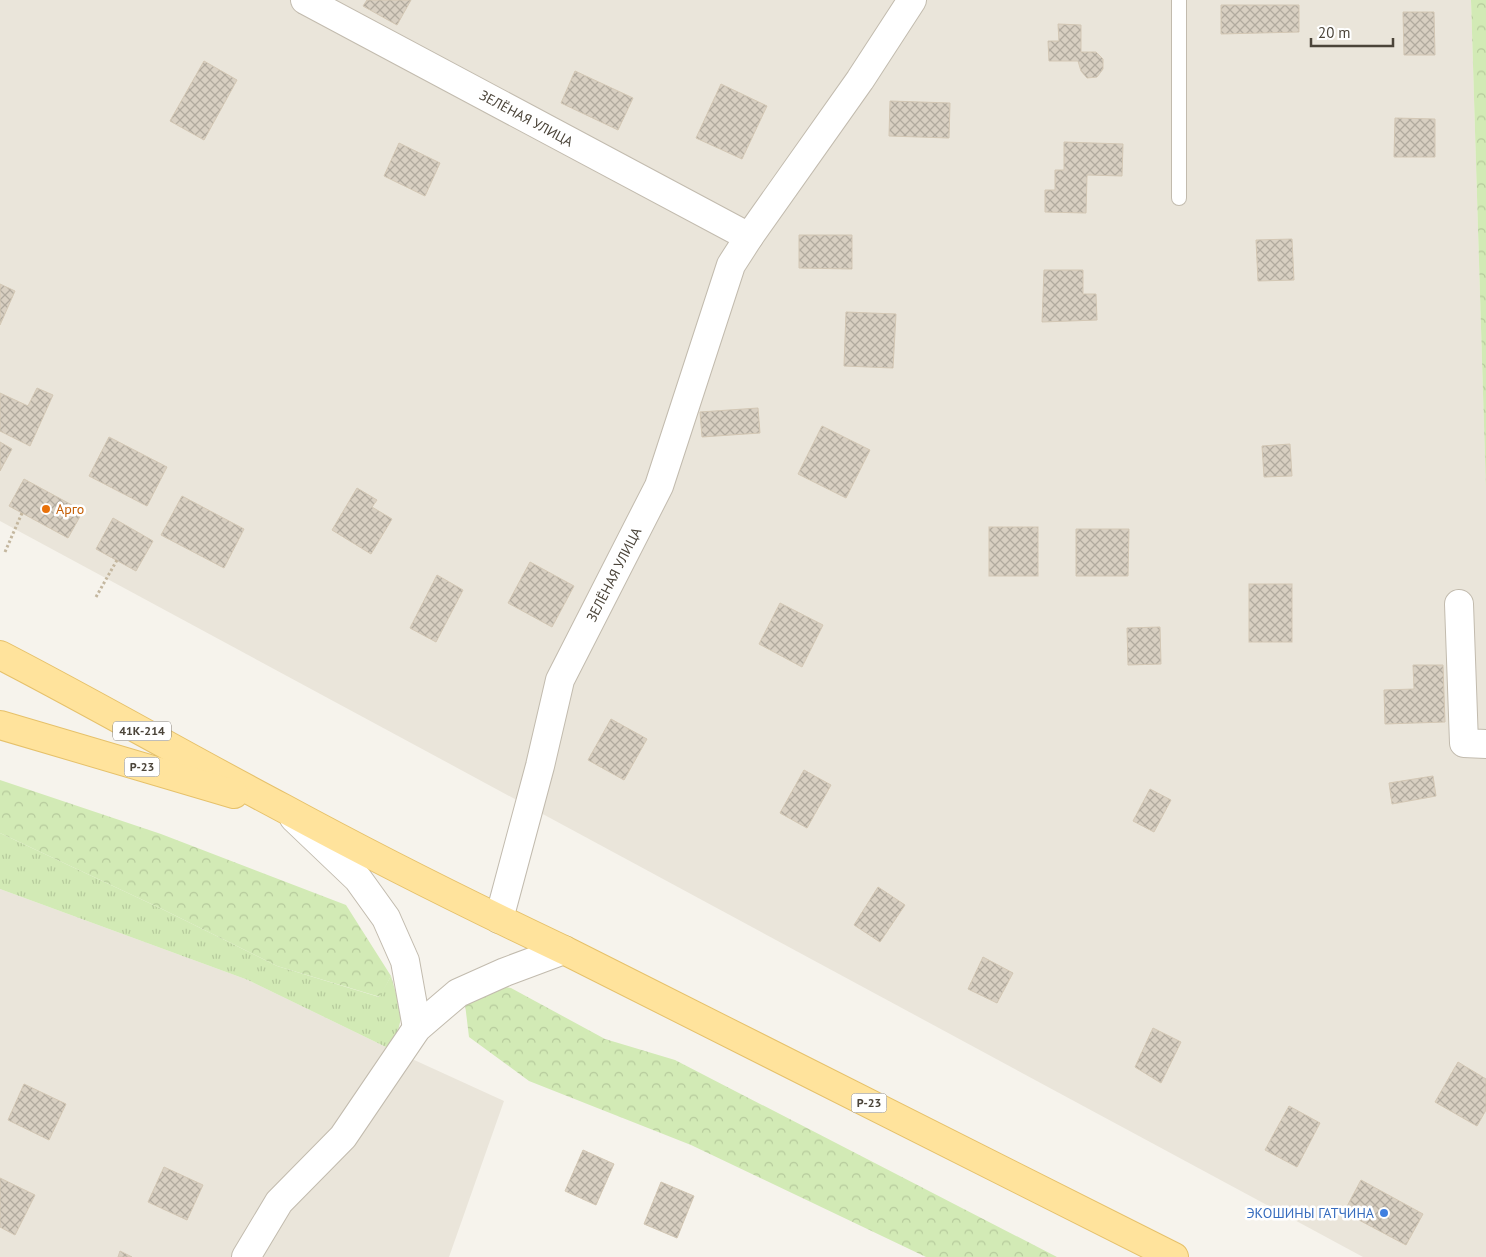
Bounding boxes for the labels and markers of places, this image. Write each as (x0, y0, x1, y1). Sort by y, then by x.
place label: Арго (56, 500, 84, 518)
marker: Арго (40, 503, 52, 515)
place label: ЭКОШИНЫ ГАТЧИНА (1247, 1204, 1375, 1222)
marker: ЭКОШИНЫ ГАТЧИНА (1378, 1207, 1390, 1219)

